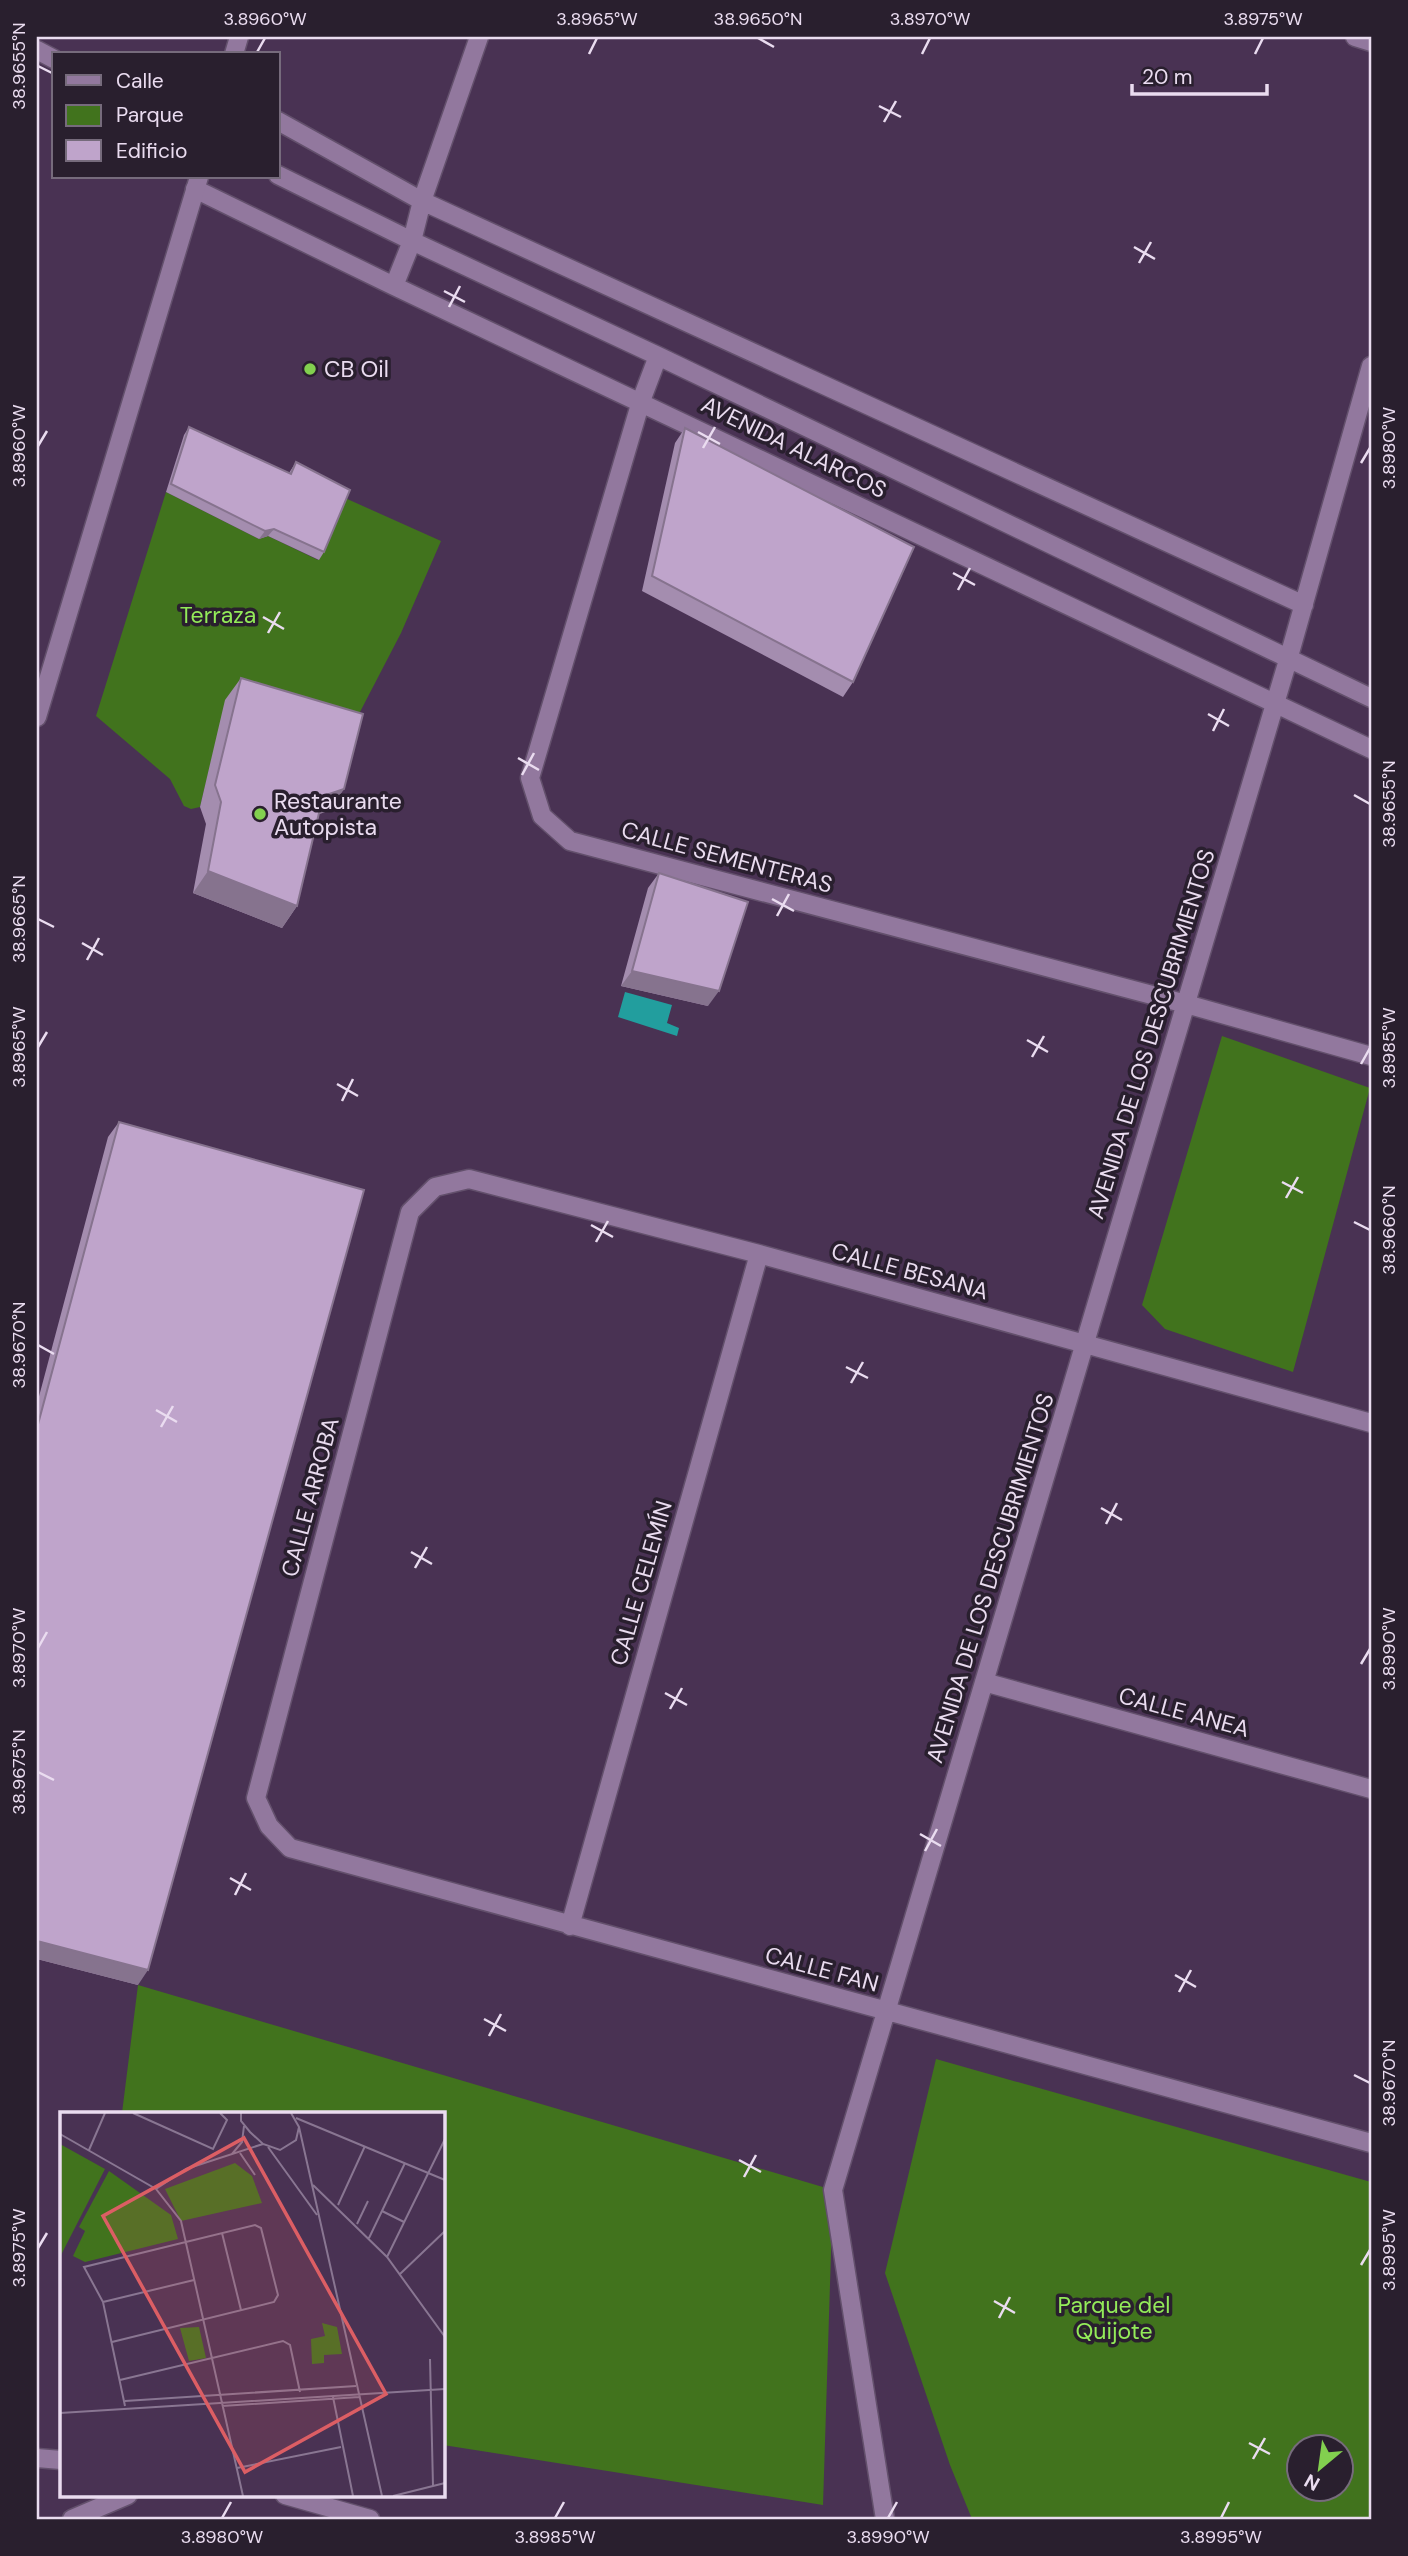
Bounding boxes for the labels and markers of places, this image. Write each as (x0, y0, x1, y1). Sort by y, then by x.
place label: CB Oil (324, 354, 389, 384)
marker: CB Oil (302, 361, 318, 377)
place label: Restaurante Autopista (274, 786, 402, 842)
marker: Restaurante Autopista (252, 806, 268, 822)

